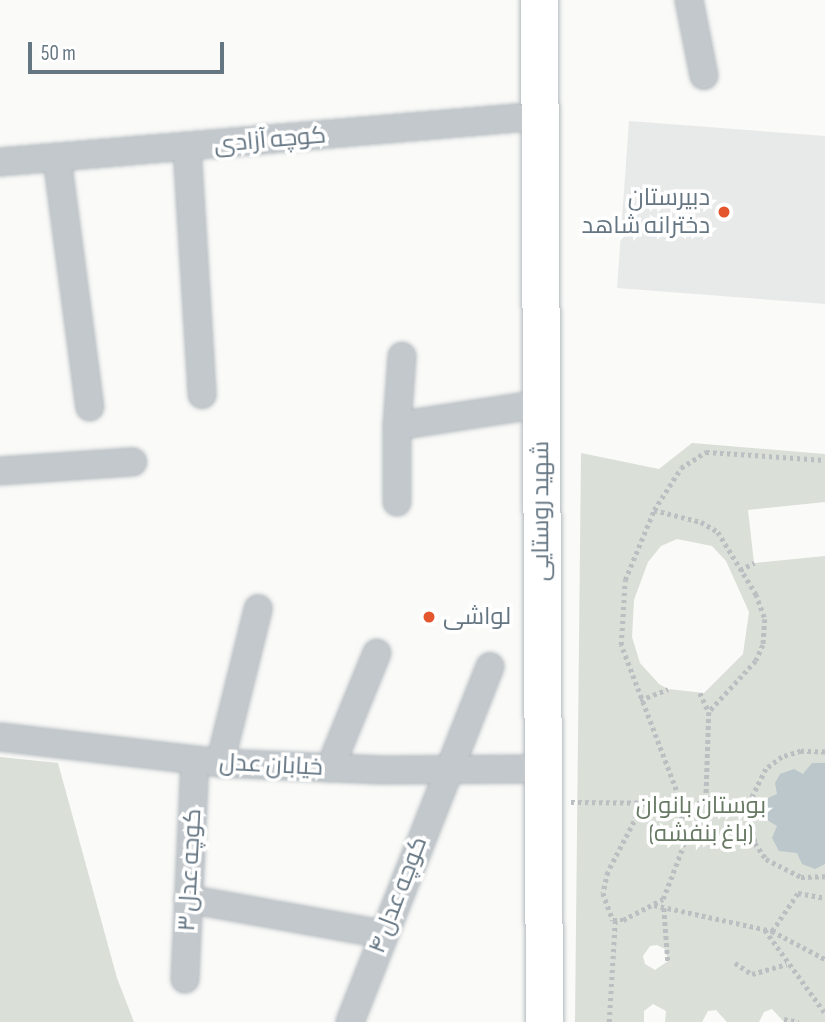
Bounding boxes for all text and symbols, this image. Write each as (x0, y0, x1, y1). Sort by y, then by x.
scale bar (32, 28, 228, 72)
text: 50 m (41, 41, 76, 66)
street label: کوچه آزادی (213, 121, 327, 159)
place label: دبیرستان دخترانه شاهد (581, 184, 710, 240)
marker: دبیرستان دخترانه شاهد (716, 204, 732, 220)
street label: شهید روستایی (527, 441, 555, 581)
place label: لواشی (443, 603, 511, 631)
marker: لواشی (421, 609, 437, 625)
street label: خیابان عدل (218, 748, 324, 782)
park label: بوستان بانوان (باغ بنفشه) (636, 792, 766, 848)
street label: کوچه عدل ۳ (172, 808, 208, 932)
street label: کوچه عدل ۴ (363, 833, 433, 957)

